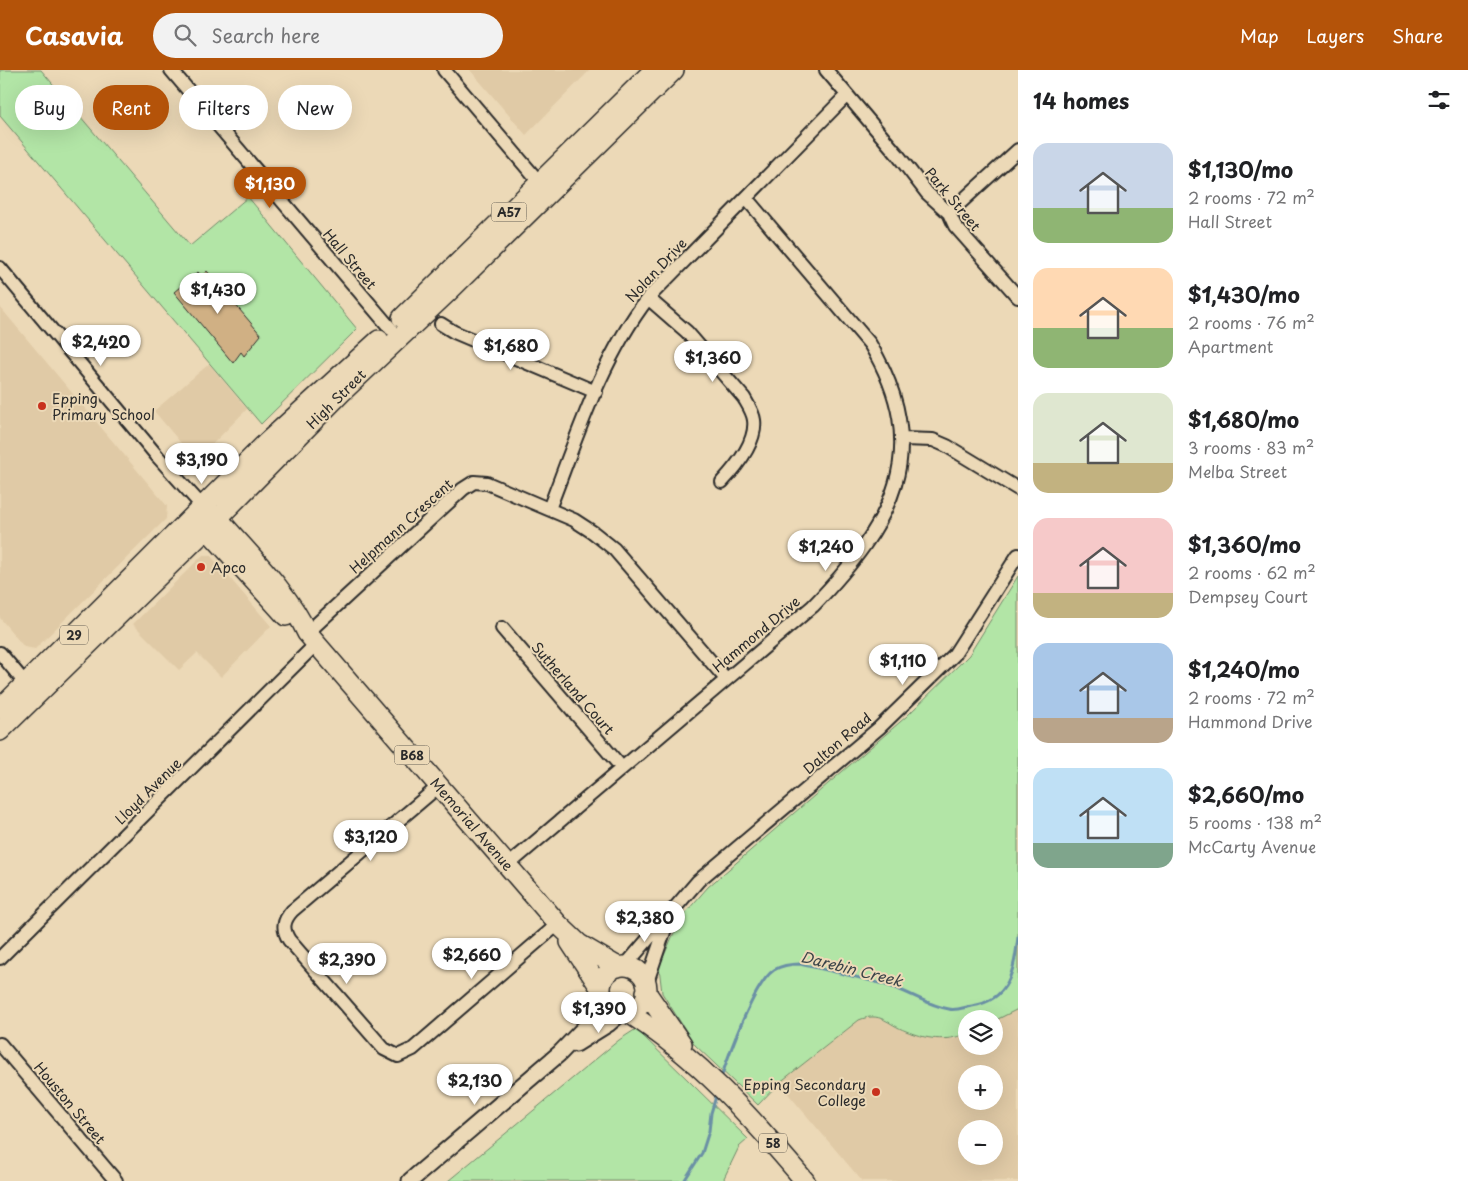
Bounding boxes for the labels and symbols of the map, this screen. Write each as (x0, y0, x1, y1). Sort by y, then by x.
street label: Park Street (920, 163, 986, 236)
pin: $1,130 (229, 166, 311, 209)
road number: A57 (492, 202, 526, 222)
street label: Hall Street (318, 224, 382, 294)
street label: Nolan Drive (621, 233, 691, 307)
pin: $1,430 (177, 272, 259, 315)
pin: $2,420 (60, 324, 142, 367)
pin: $1,680 (470, 328, 552, 371)
pin: $1,360 (672, 340, 754, 383)
street label: High Street (301, 364, 371, 434)
place label: Epping Primary School (52, 388, 155, 425)
marker: Epping Primary School (36, 400, 48, 412)
pin: $3,190 (161, 442, 243, 485)
street label: Helpmann Crescent (345, 474, 458, 578)
pin: $1,240 (785, 530, 867, 572)
place label: Apco (211, 557, 246, 578)
marker: Apco (195, 561, 207, 573)
street label: Hammond Drive (708, 591, 804, 677)
road number: 29 (60, 626, 88, 644)
street label: Sutherland Court (527, 637, 620, 739)
pin: $1,110 (862, 644, 944, 686)
street label: Dalton Road (798, 707, 876, 779)
road number: B68 (394, 746, 430, 764)
street label: Lloyd Avenue (110, 753, 186, 829)
street label: Memorial Avenue (426, 773, 519, 875)
pin: $3,120 (330, 820, 412, 862)
pin: $2,380 (604, 900, 686, 943)
pin: $2,660 (431, 938, 513, 980)
pin: $2,390 (306, 942, 388, 985)
water label: Darebin Creek (799, 944, 906, 992)
pin: $1,390 (558, 992, 640, 1034)
street label: Houston Street (29, 1057, 111, 1149)
pin: $2,130 (434, 1064, 516, 1106)
place label: Epping Secondary College (744, 1074, 866, 1111)
marker: Epping Secondary College (870, 1086, 882, 1098)
road number: 58 (759, 1134, 787, 1152)

